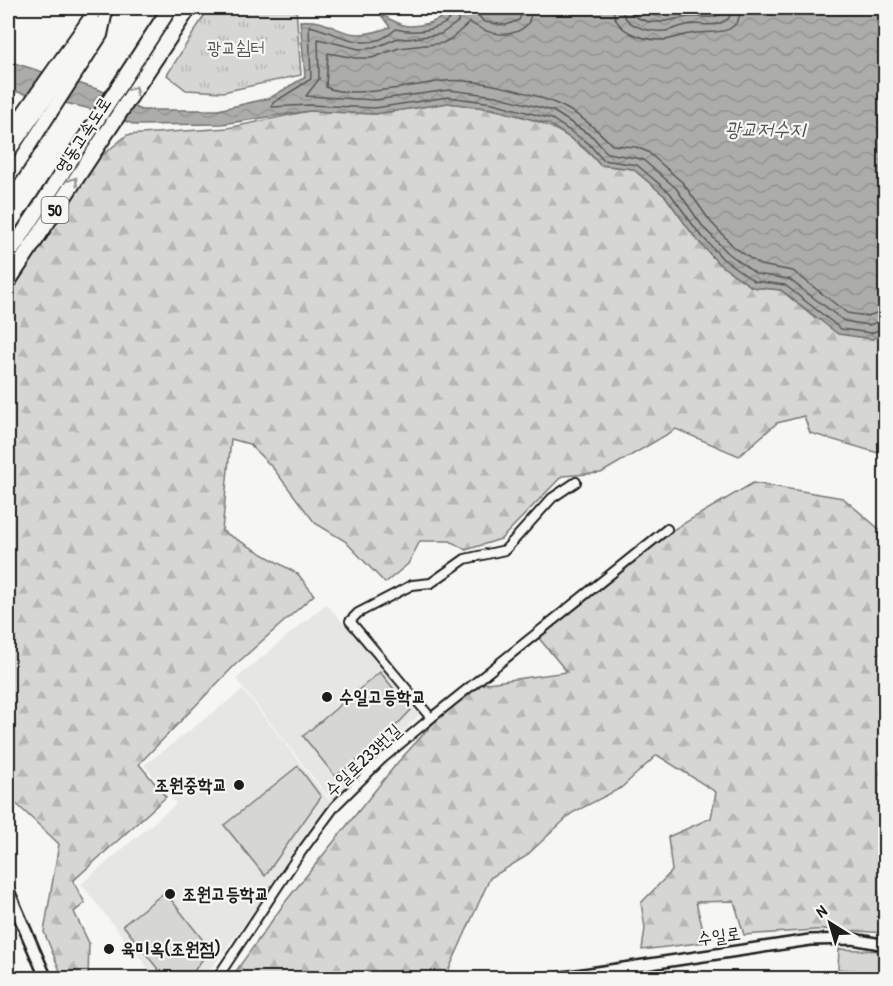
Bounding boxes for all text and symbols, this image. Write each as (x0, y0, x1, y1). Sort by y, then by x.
park label: 광교쉼터 (207, 35, 265, 60)
one-way arrow (127, 86, 138, 97)
street label: 영동고속도로 (48, 91, 117, 178)
water label: 광교저수지 (725, 115, 807, 142)
one-way arrow (67, 176, 78, 187)
road number: 50 (42, 197, 68, 223)
place label: 수일고등학교 (339, 684, 426, 709)
marker: 수일고등학교 (320, 690, 334, 704)
street label: 수일로233번길 (319, 717, 407, 802)
place label: 조원중학교 (155, 772, 227, 797)
marker: 조원중학교 (232, 778, 246, 792)
place label: 조원고등학교 (182, 881, 269, 906)
marker: 조원고등학교 (163, 887, 177, 901)
north arrow (800, 893, 860, 953)
text: N (811, 899, 831, 922)
street label: 수일로 (696, 920, 742, 951)
place label: 육미옥(조원점) (121, 936, 220, 961)
marker: 육미옥(조원점) (102, 942, 116, 956)

